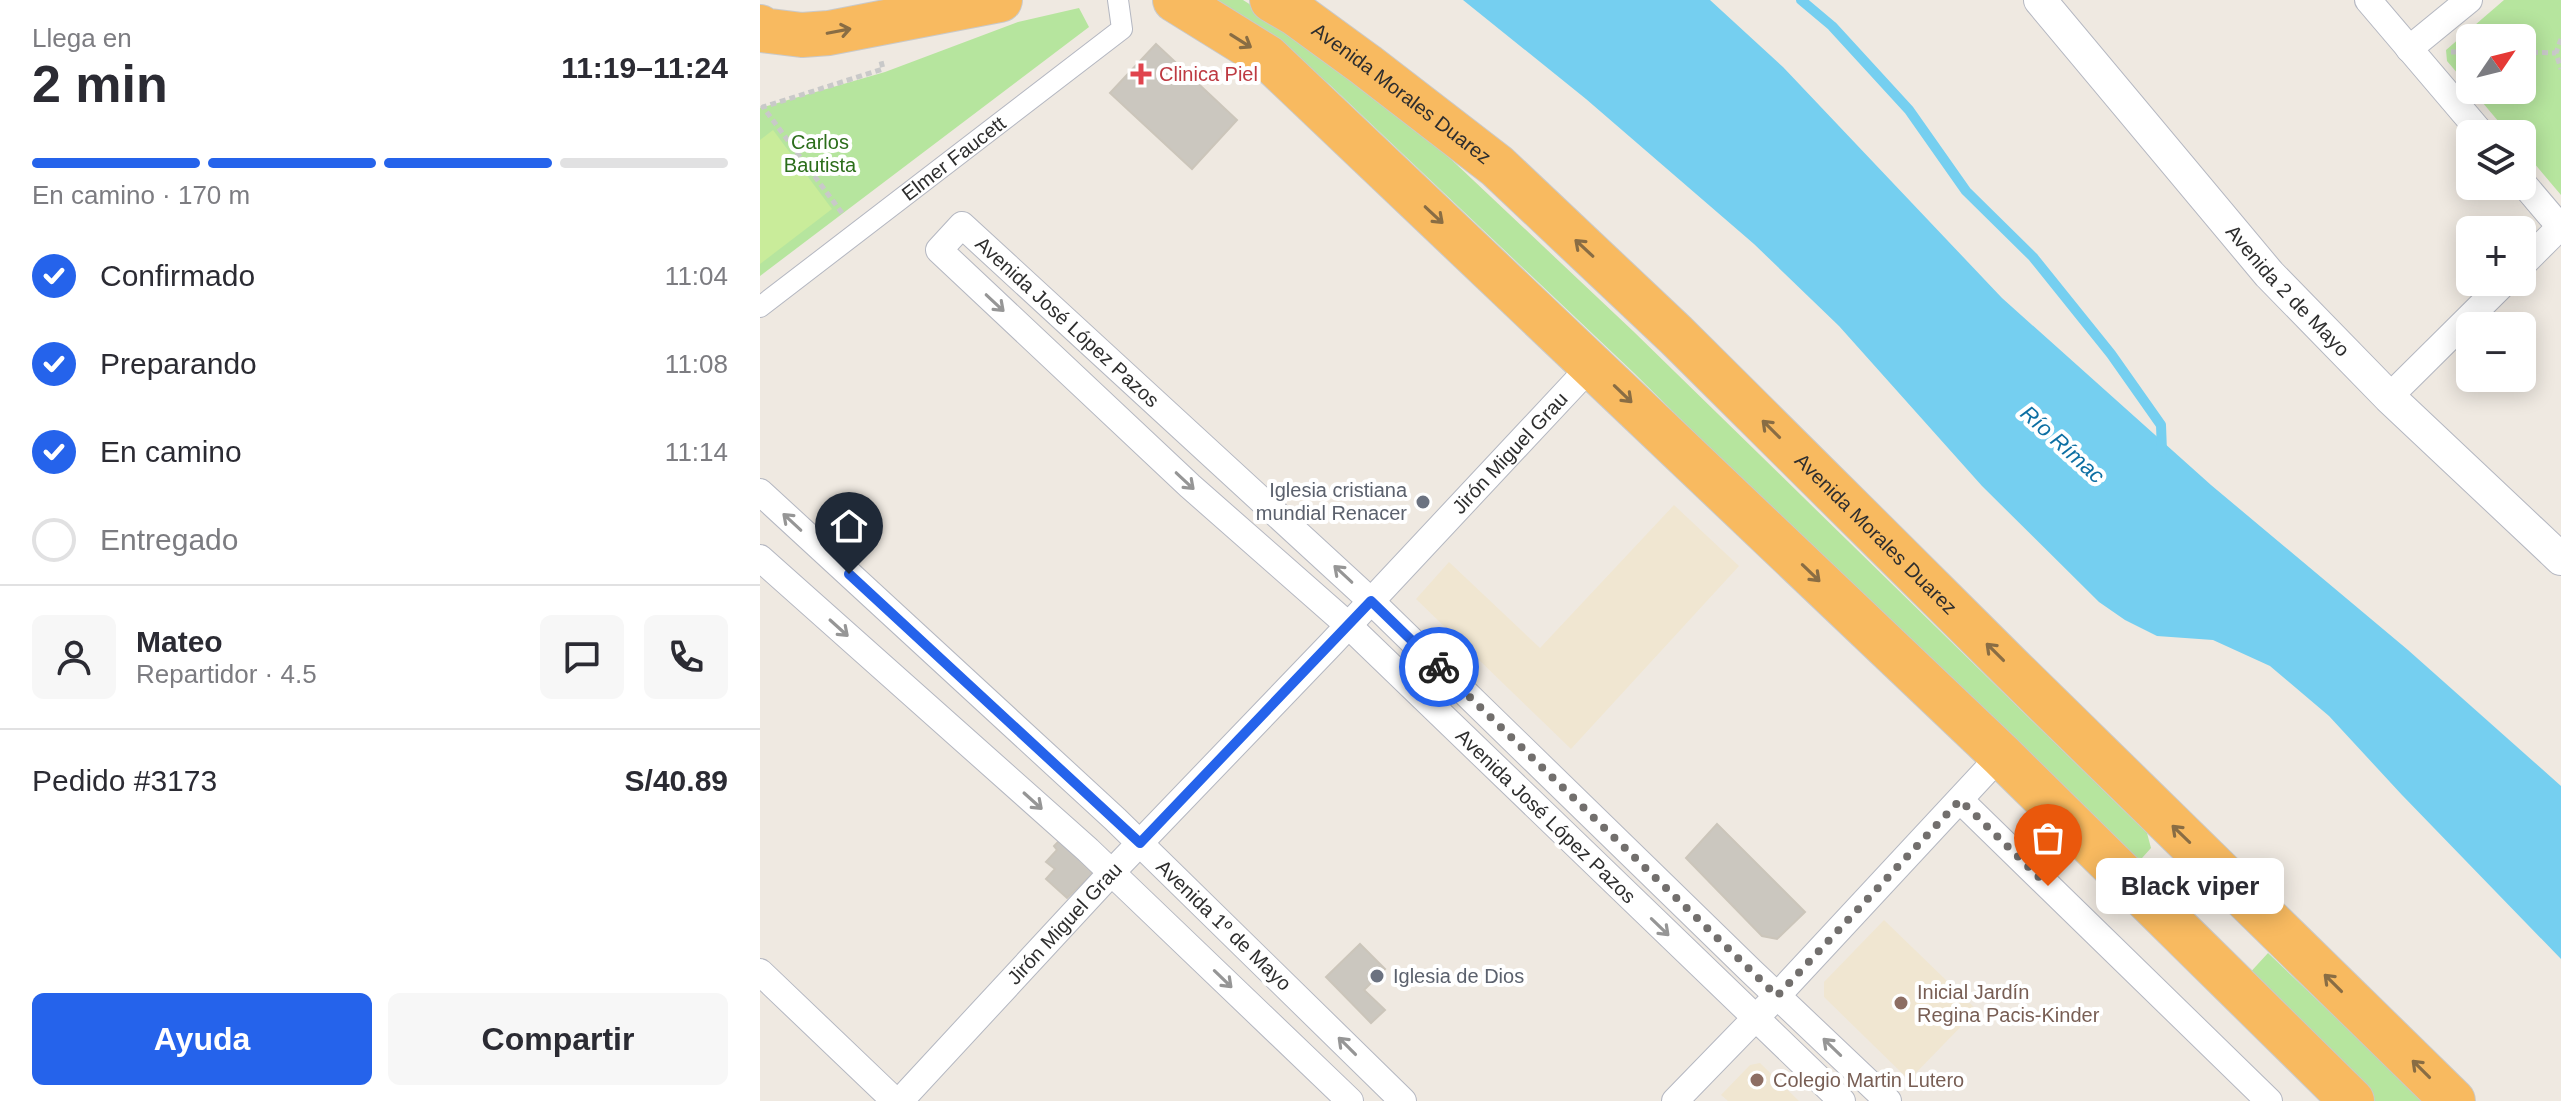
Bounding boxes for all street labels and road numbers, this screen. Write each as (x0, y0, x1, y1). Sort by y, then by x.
street label: Avenida Morales Duarez (1308, 19, 1495, 168)
street label: Elmer Faucett (897, 111, 1010, 205)
street label: Avenida 2 de Mayo (2222, 220, 2354, 361)
street label: Avenida José López Pazos (971, 232, 1163, 411)
street label: Jirón Miguel Grau (1448, 388, 1572, 518)
street label: Avenida Morales Duarez (1791, 449, 1961, 619)
street label: Avenida José López Pazos (1452, 724, 1640, 908)
street label: Avenida 1º de Mayo (1152, 855, 1296, 995)
street label: Jirón Miguel Grau (1003, 858, 1126, 989)

